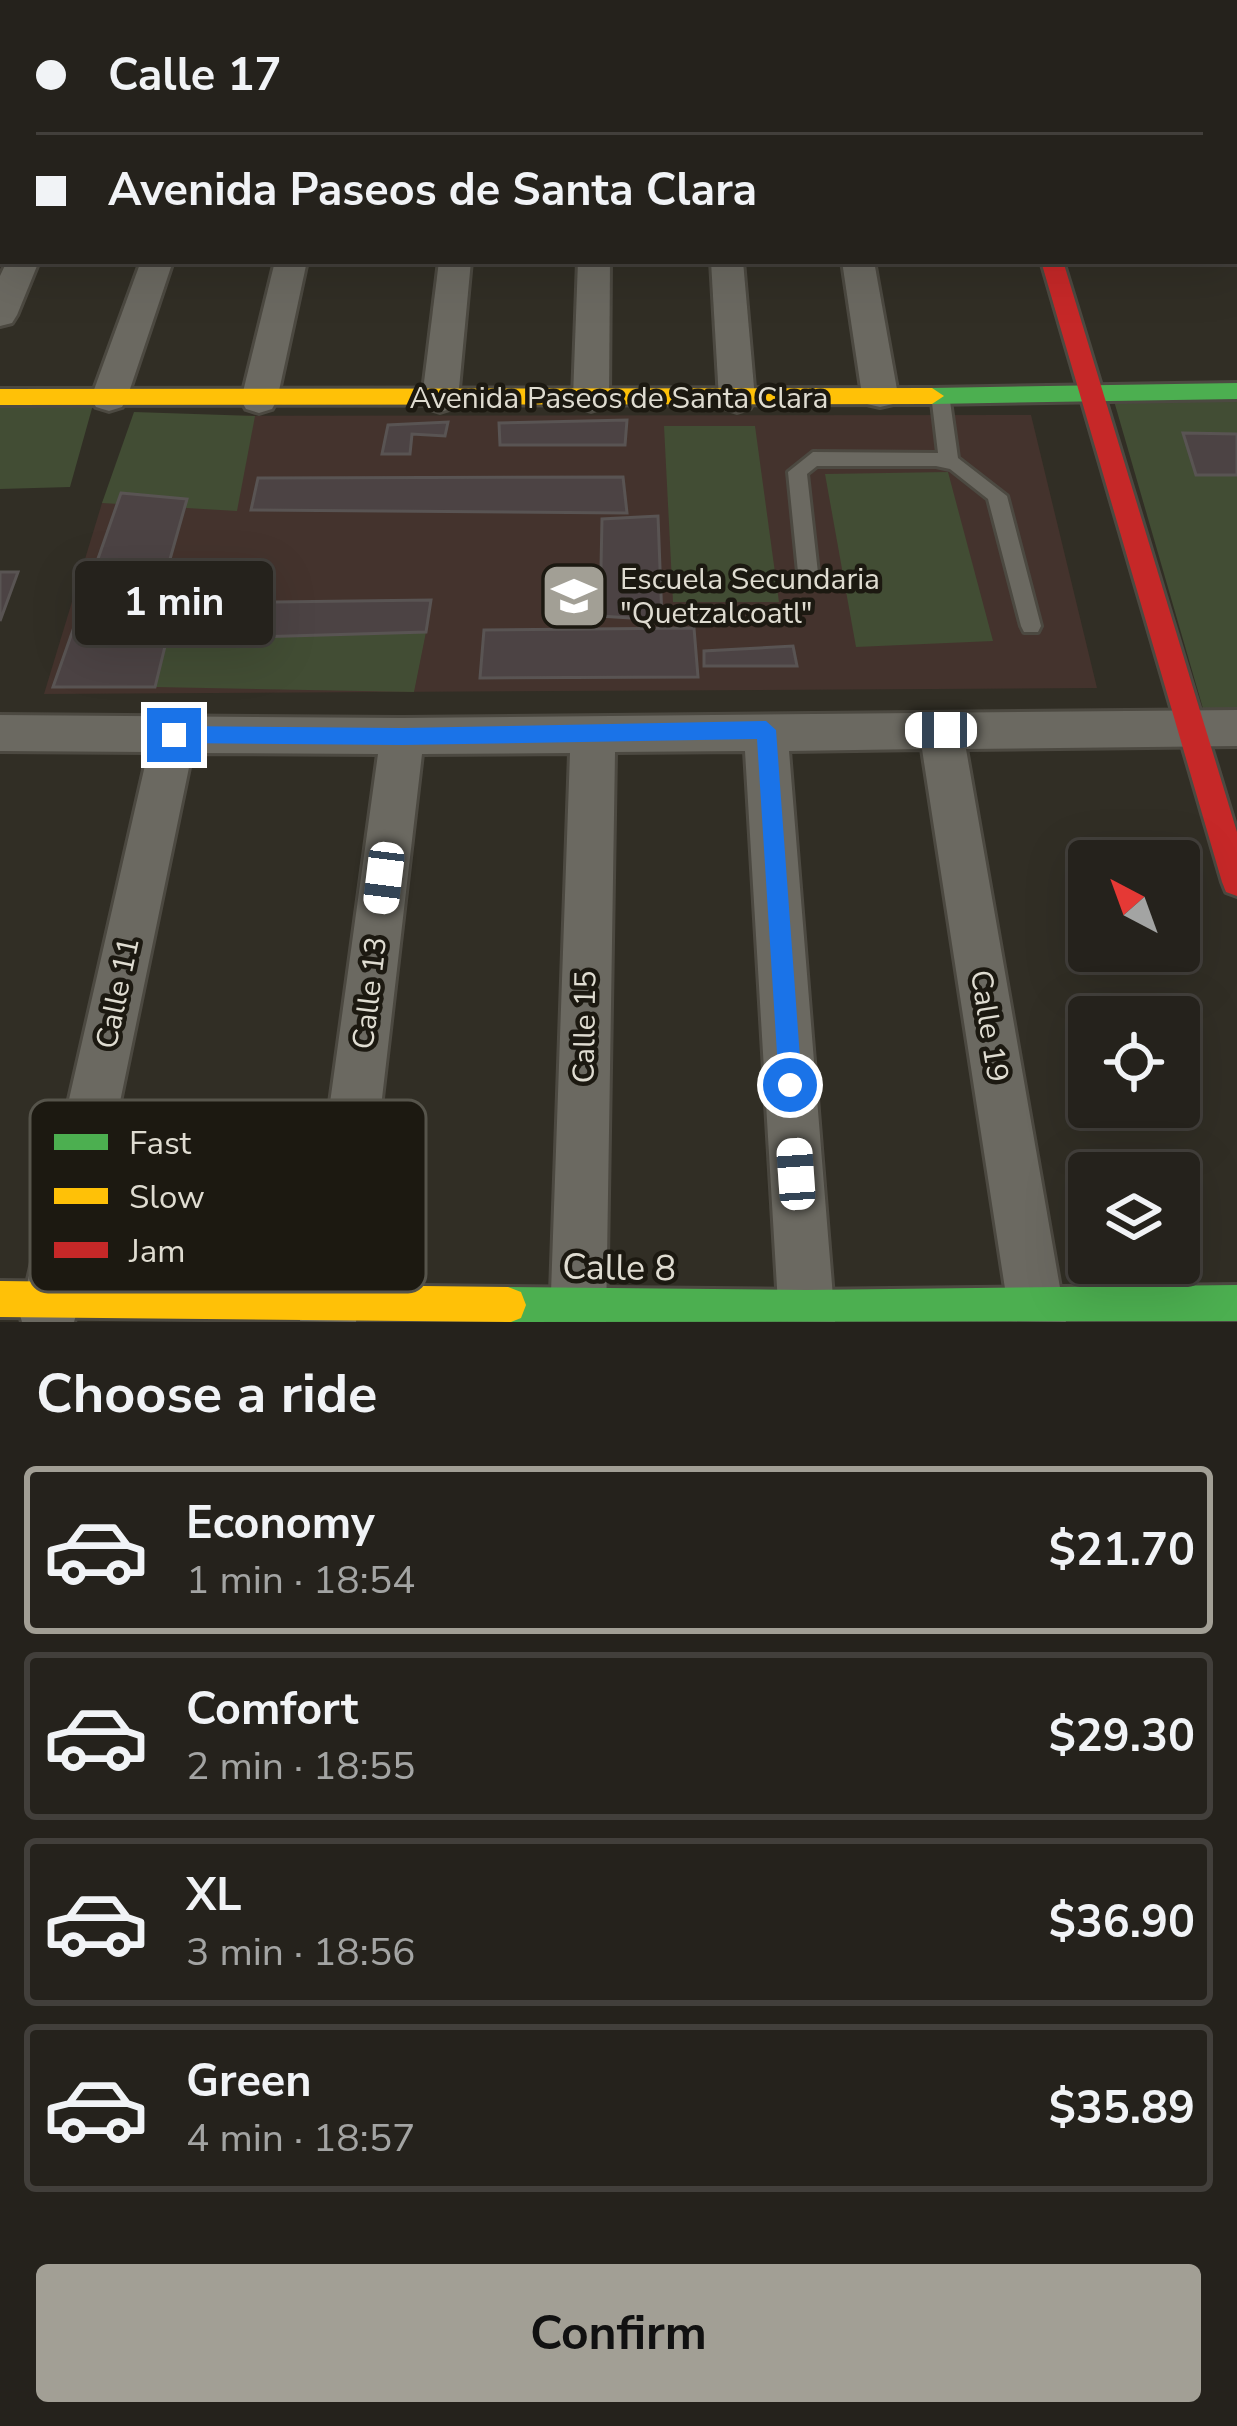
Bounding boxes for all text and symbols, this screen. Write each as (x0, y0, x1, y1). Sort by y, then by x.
text: Calle 17 (108, 45, 281, 106)
text: Avenida Paseos de Santa Clara (108, 160, 757, 221)
street label: Avenida Paseos de Santa Clara (410, 378, 828, 419)
place label: Escuela Secundaria "Quetzalcoatl" (620, 559, 880, 634)
callout: 1 min (75, 561, 273, 645)
school or university icon: Escuela Secundaria "Quetzalcoatl" (539, 561, 609, 631)
text: 1 min (124, 576, 224, 629)
route end (147, 708, 201, 762)
car (905, 712, 977, 748)
car (362, 840, 406, 916)
north arrow (1068, 840, 1200, 972)
map controls (1068, 840, 1200, 1284)
street label: Calle 11 (86, 934, 150, 1052)
street label: Calle 13 (343, 934, 397, 1052)
street label: Calle 19 (960, 967, 1018, 1085)
street label: Calle 15 (564, 970, 606, 1084)
button: locate (1068, 996, 1200, 1128)
route start (763, 1058, 817, 1112)
legend (30, 1100, 426, 1292)
text: Fast (129, 1121, 192, 1166)
car (776, 1137, 816, 1211)
button: layers (1068, 1152, 1200, 1284)
text: Slow (129, 1175, 205, 1220)
text: Jam (128, 1229, 185, 1274)
street label: Calle 8 (562, 1243, 676, 1293)
text: Choose a ride (36, 1357, 377, 1431)
text: Economy (186, 1493, 375, 1554)
icon: car (42, 1496, 150, 1604)
text: $21.70 (1049, 1520, 1195, 1581)
text: 1 min · 18:54 (186, 1554, 415, 1607)
text: Comfort (186, 1679, 358, 1740)
icon: car (42, 1682, 150, 1790)
text: $29.30 (1049, 1706, 1195, 1767)
text: 2 min · 18:55 (186, 1740, 415, 1793)
text: XL (186, 1865, 242, 1926)
icon: car (42, 1868, 150, 1976)
text: $36.90 (1049, 1892, 1195, 1953)
text: 3 min · 18:56 (186, 1926, 415, 1979)
text: Green (186, 2051, 312, 2112)
icon: car (42, 2054, 150, 2162)
text: $35.89 (1049, 2078, 1195, 2139)
text: 4 min · 18:57 (186, 2112, 415, 2165)
button: Confirm (36, 2264, 1201, 2402)

